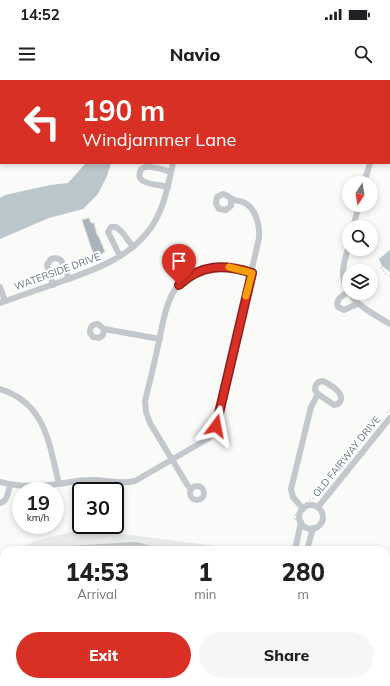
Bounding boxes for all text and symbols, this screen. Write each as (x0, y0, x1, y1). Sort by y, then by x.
text: 14:52 (20, 5, 60, 24)
icon: menu (16, 43, 38, 65)
text: Navio (170, 43, 220, 66)
icon: search (352, 43, 374, 65)
text: 190 m (82, 93, 165, 128)
icon: left (16, 96, 68, 148)
text: Windjammer Lane (82, 128, 236, 151)
north arrow (342, 176, 378, 212)
map controls (342, 176, 378, 300)
button: search (342, 220, 378, 256)
pin (162, 244, 196, 285)
street label: WATERSIDE DRIVE (12, 250, 102, 293)
icon: arrive (168, 250, 190, 272)
button: layers (342, 264, 378, 300)
position arrow (195, 405, 237, 447)
street label: OLD FAIRWAY DRIVE (310, 413, 383, 500)
speed limit sign: 30 (72, 482, 124, 534)
text: 19 (26, 490, 50, 515)
text: km/h (27, 511, 49, 524)
text: 14:53 (65, 557, 129, 587)
text: 1 (198, 557, 213, 587)
text: 280 (282, 557, 325, 587)
text: Arrival (77, 586, 117, 602)
text: min (194, 586, 216, 602)
text: m (297, 586, 309, 602)
button: Exit (16, 632, 191, 678)
button: Share (199, 632, 374, 678)

